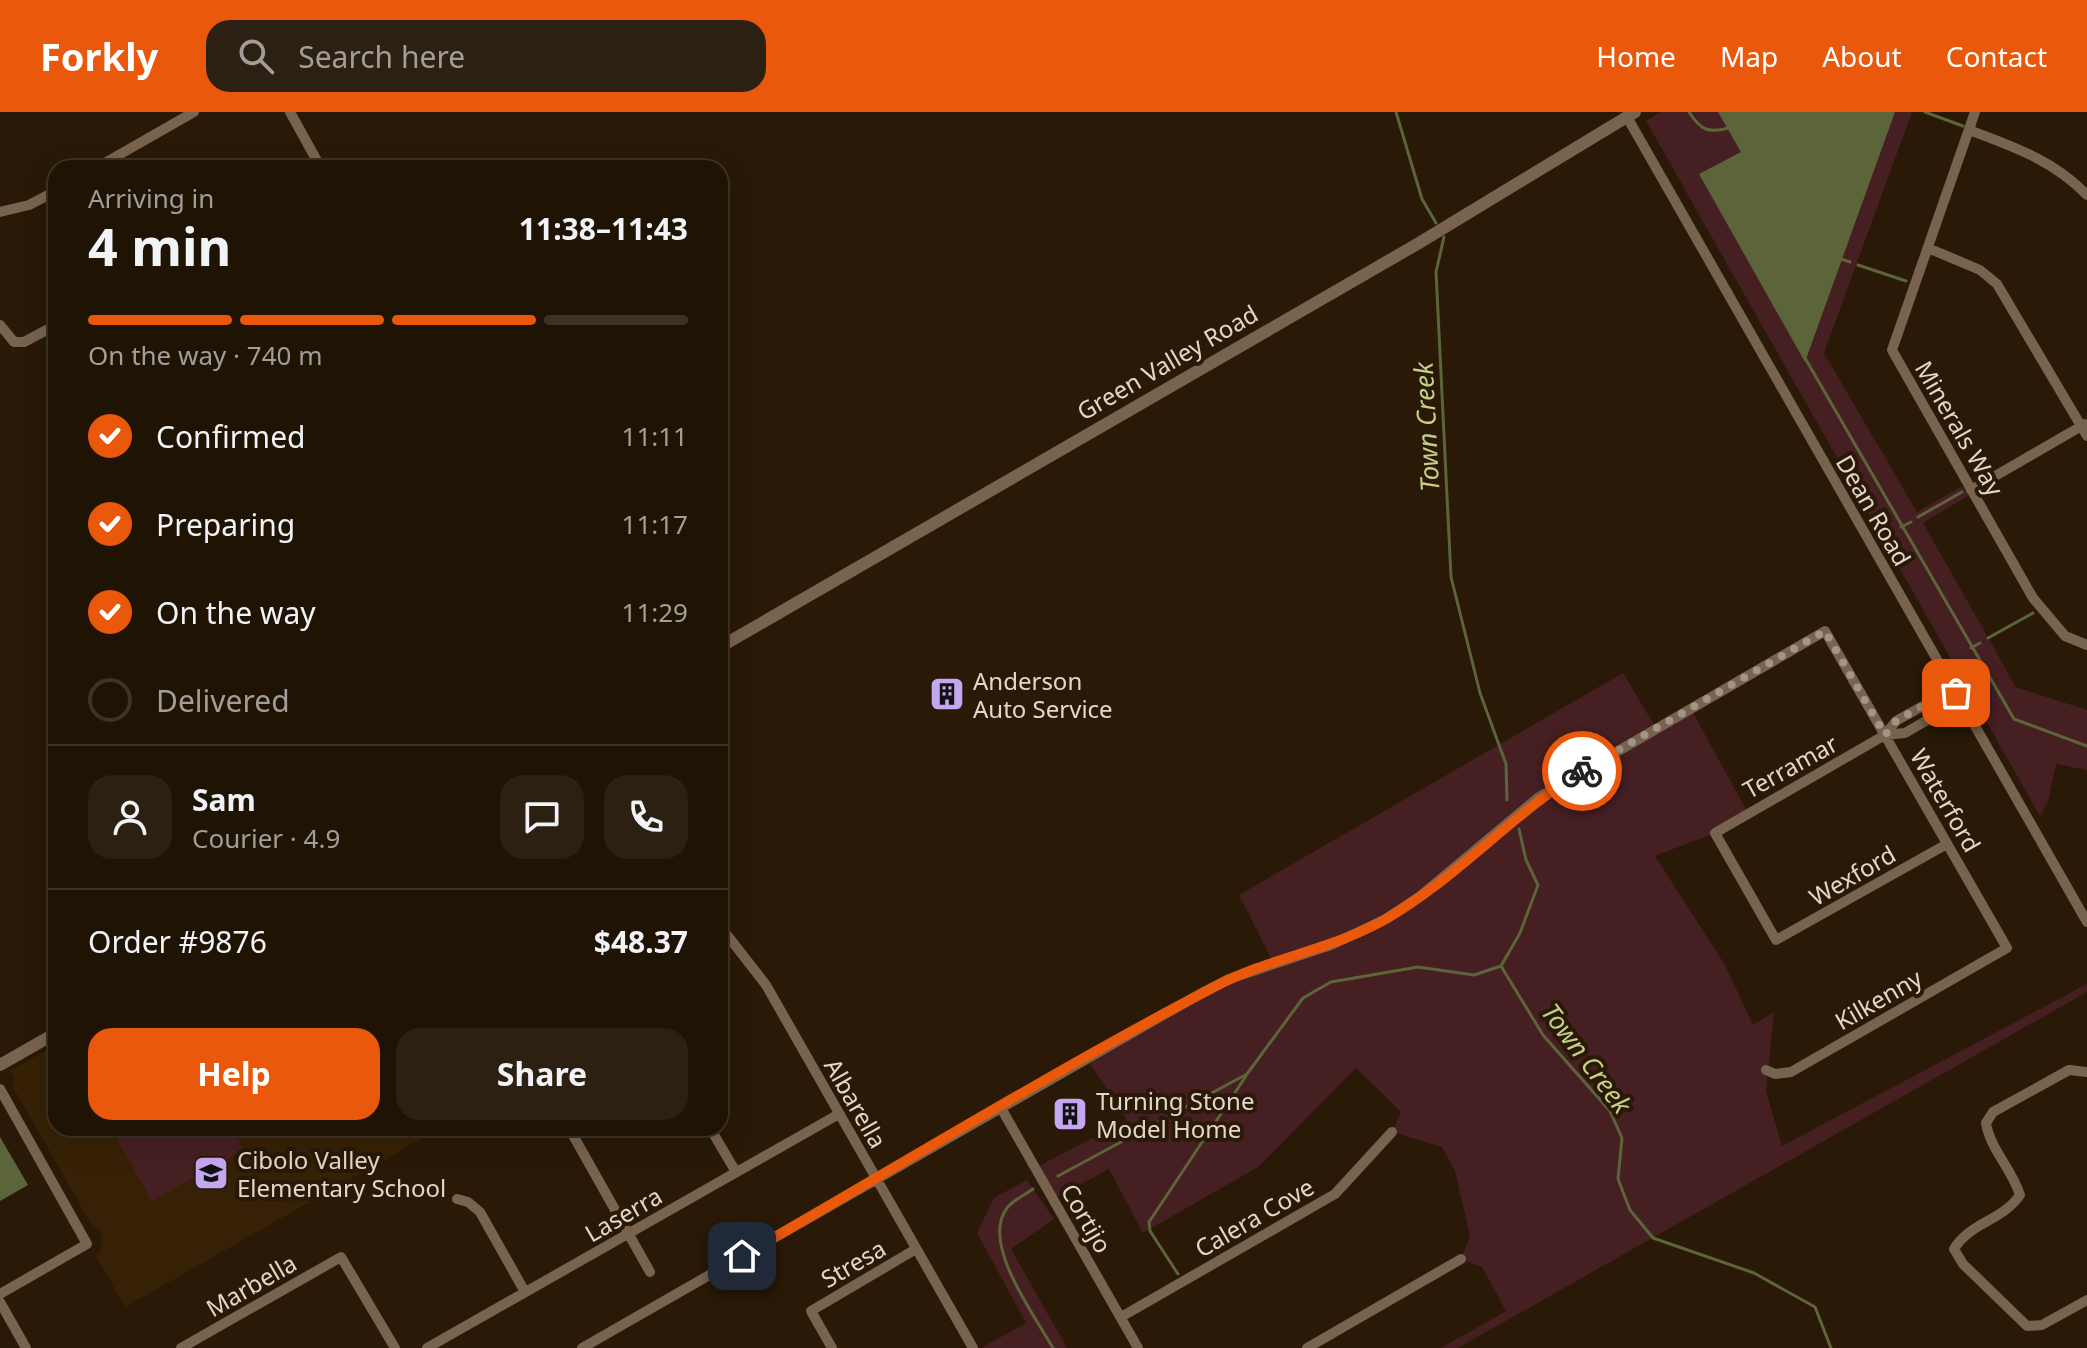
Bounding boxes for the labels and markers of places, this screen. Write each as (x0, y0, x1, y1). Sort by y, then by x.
pin (1922, 659, 1990, 727)
place label: Anderson Auto Service (973, 664, 1113, 725)
building icon: Anderson Auto Service (928, 675, 966, 713)
place label: Turning Stone Model Home (1096, 1084, 1254, 1145)
building icon: Turning Stone Model Home (1051, 1095, 1089, 1133)
place label: Cibolo Valley Elementary School (237, 1143, 446, 1204)
school or university icon: Cibolo Valley Elementary School (192, 1154, 230, 1192)
pin (708, 1222, 776, 1290)

